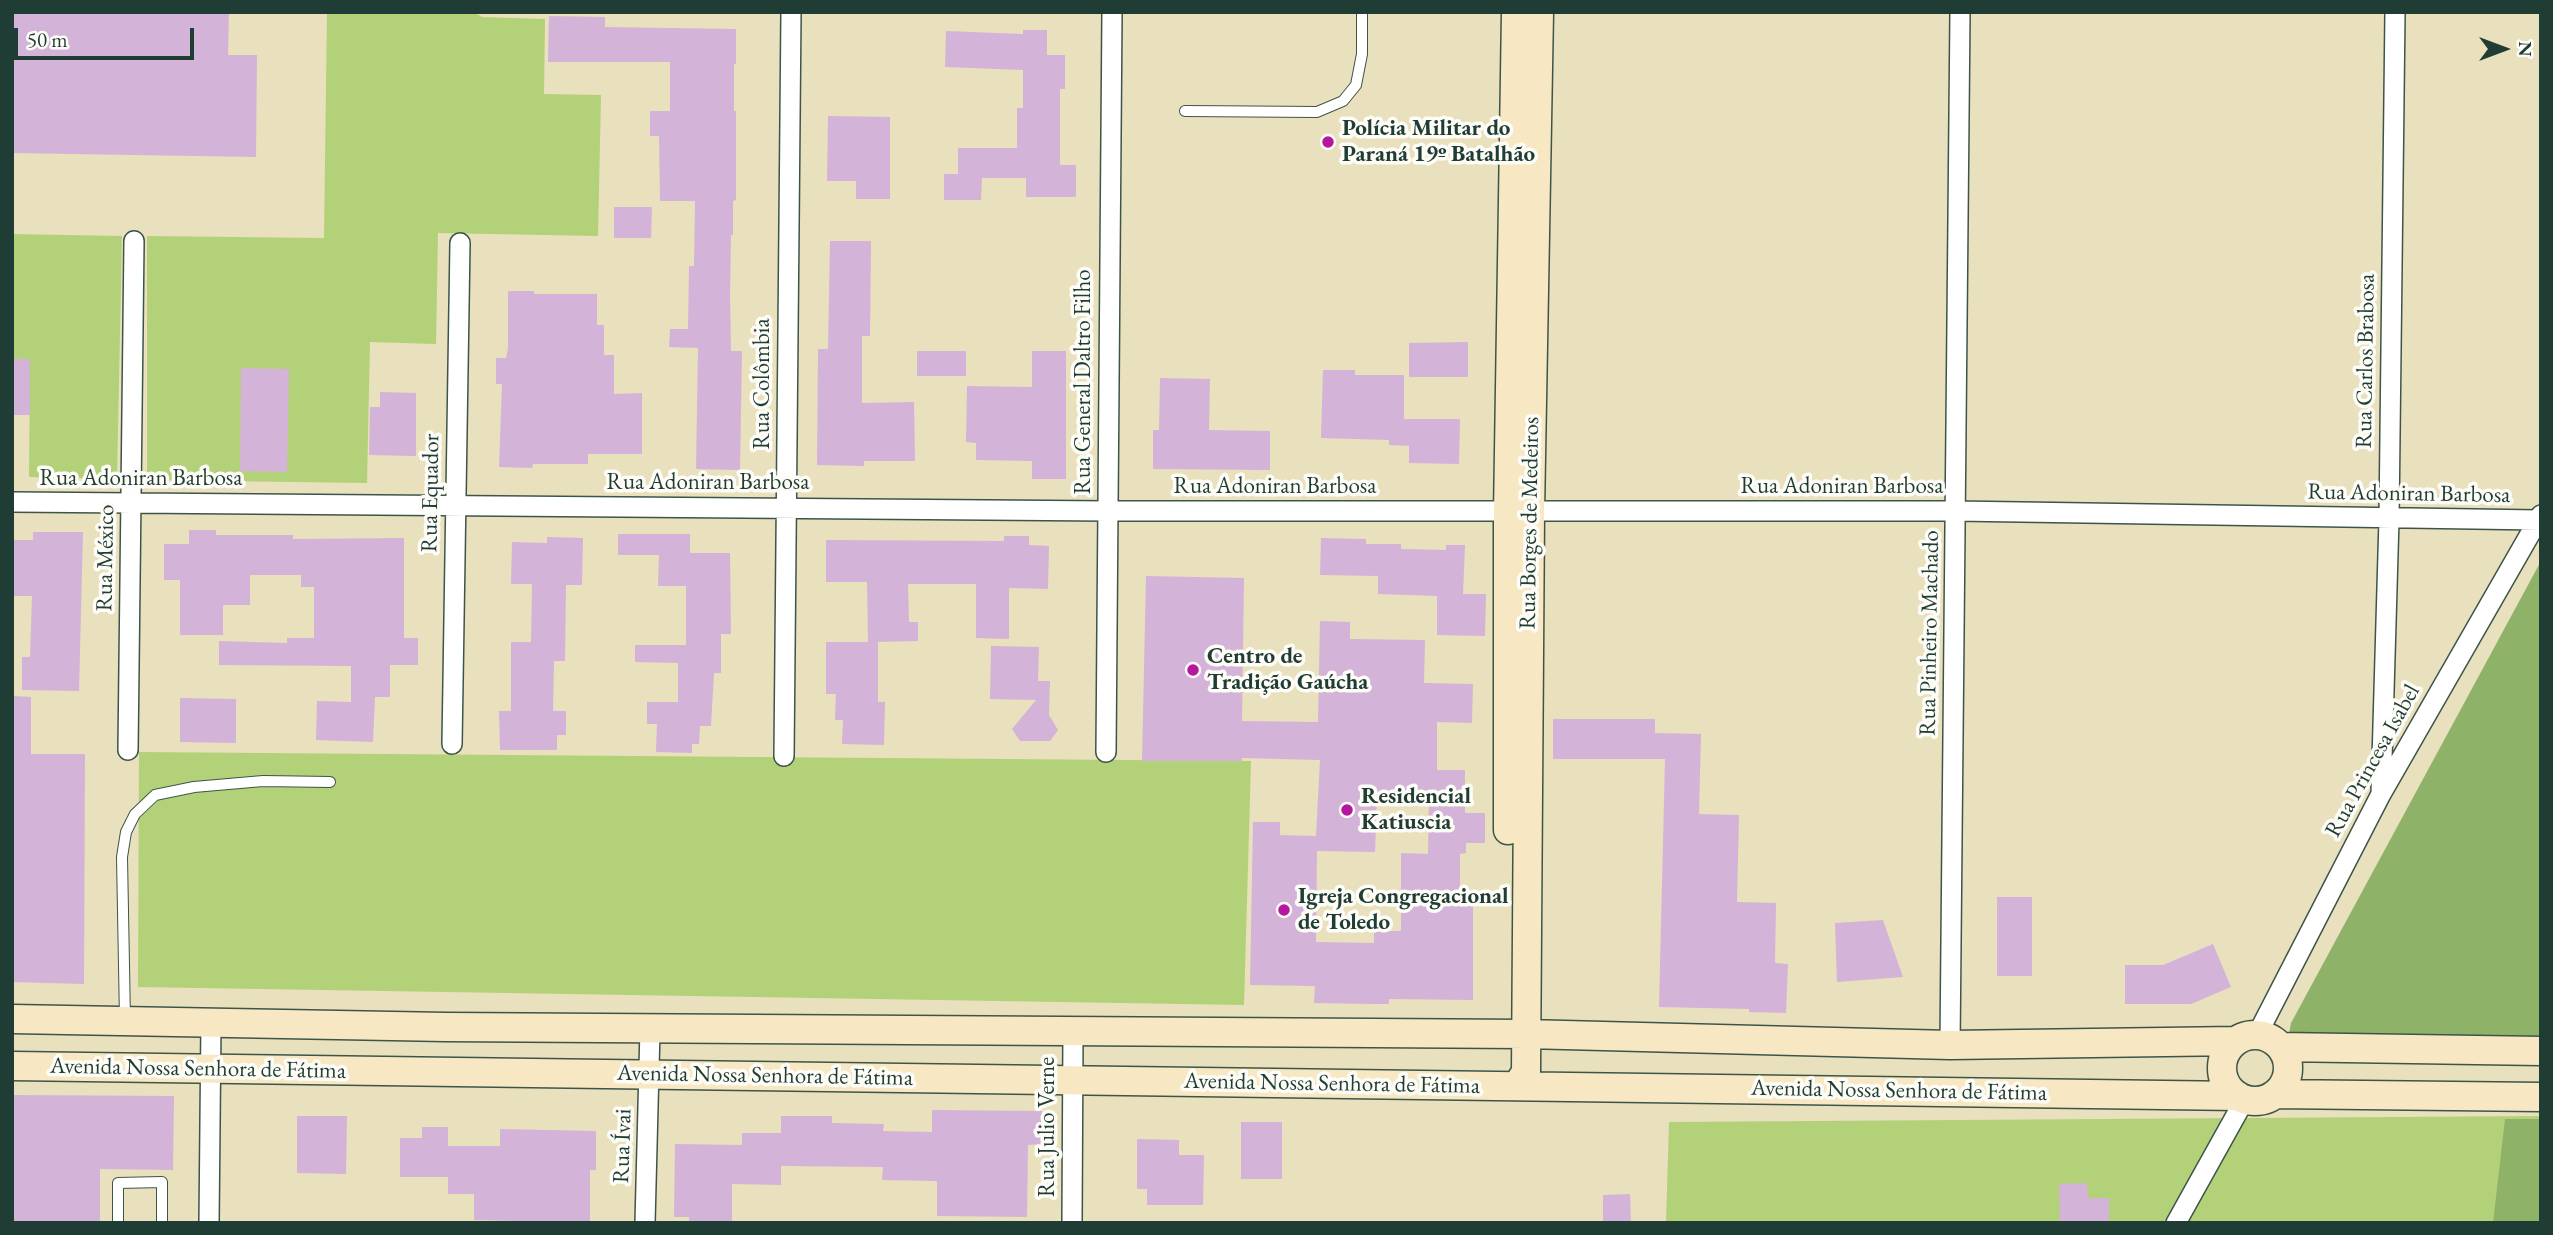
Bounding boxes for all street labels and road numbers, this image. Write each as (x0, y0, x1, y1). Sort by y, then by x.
street label: Rua General Daltro Filho (1070, 269, 1098, 495)
street label: Rua Carlos Brabosa (2351, 273, 2381, 449)
street label: Rua Colômbia (749, 318, 777, 450)
street label: Rua Borges de Medeiros (1514, 416, 1546, 630)
street label: Rua Equador (416, 433, 446, 553)
street label: Rua Adoniran Barbosa (40, 465, 242, 493)
street label: Rua Adoniran Barbosa (607, 469, 809, 497)
street label: Rua Adoniran Barbosa (1174, 473, 1376, 501)
street label: Rua Adoniran Barbosa (1741, 473, 1943, 501)
street label: Rua Adoniran Barbosa (2307, 478, 2511, 510)
street label: Rua México (91, 504, 121, 612)
street label: Rua Pinheiro Machado (1914, 530, 1946, 736)
street label: Rua Princesa Isabel (2320, 680, 2426, 842)
street label: Avenida Nossa Senhora de Fátima (50, 1053, 346, 1085)
street label: Rua Julio Verne (1034, 1057, 1062, 1197)
street label: Avenida Nossa Senhora de Fátima (617, 1060, 913, 1092)
street label: Avenida Nossa Senhora de Fátima (1184, 1068, 1480, 1100)
street label: Avenida Nossa Senhora de Fátima (1751, 1075, 2047, 1107)
street label: Rua Ívai (608, 1108, 638, 1184)

